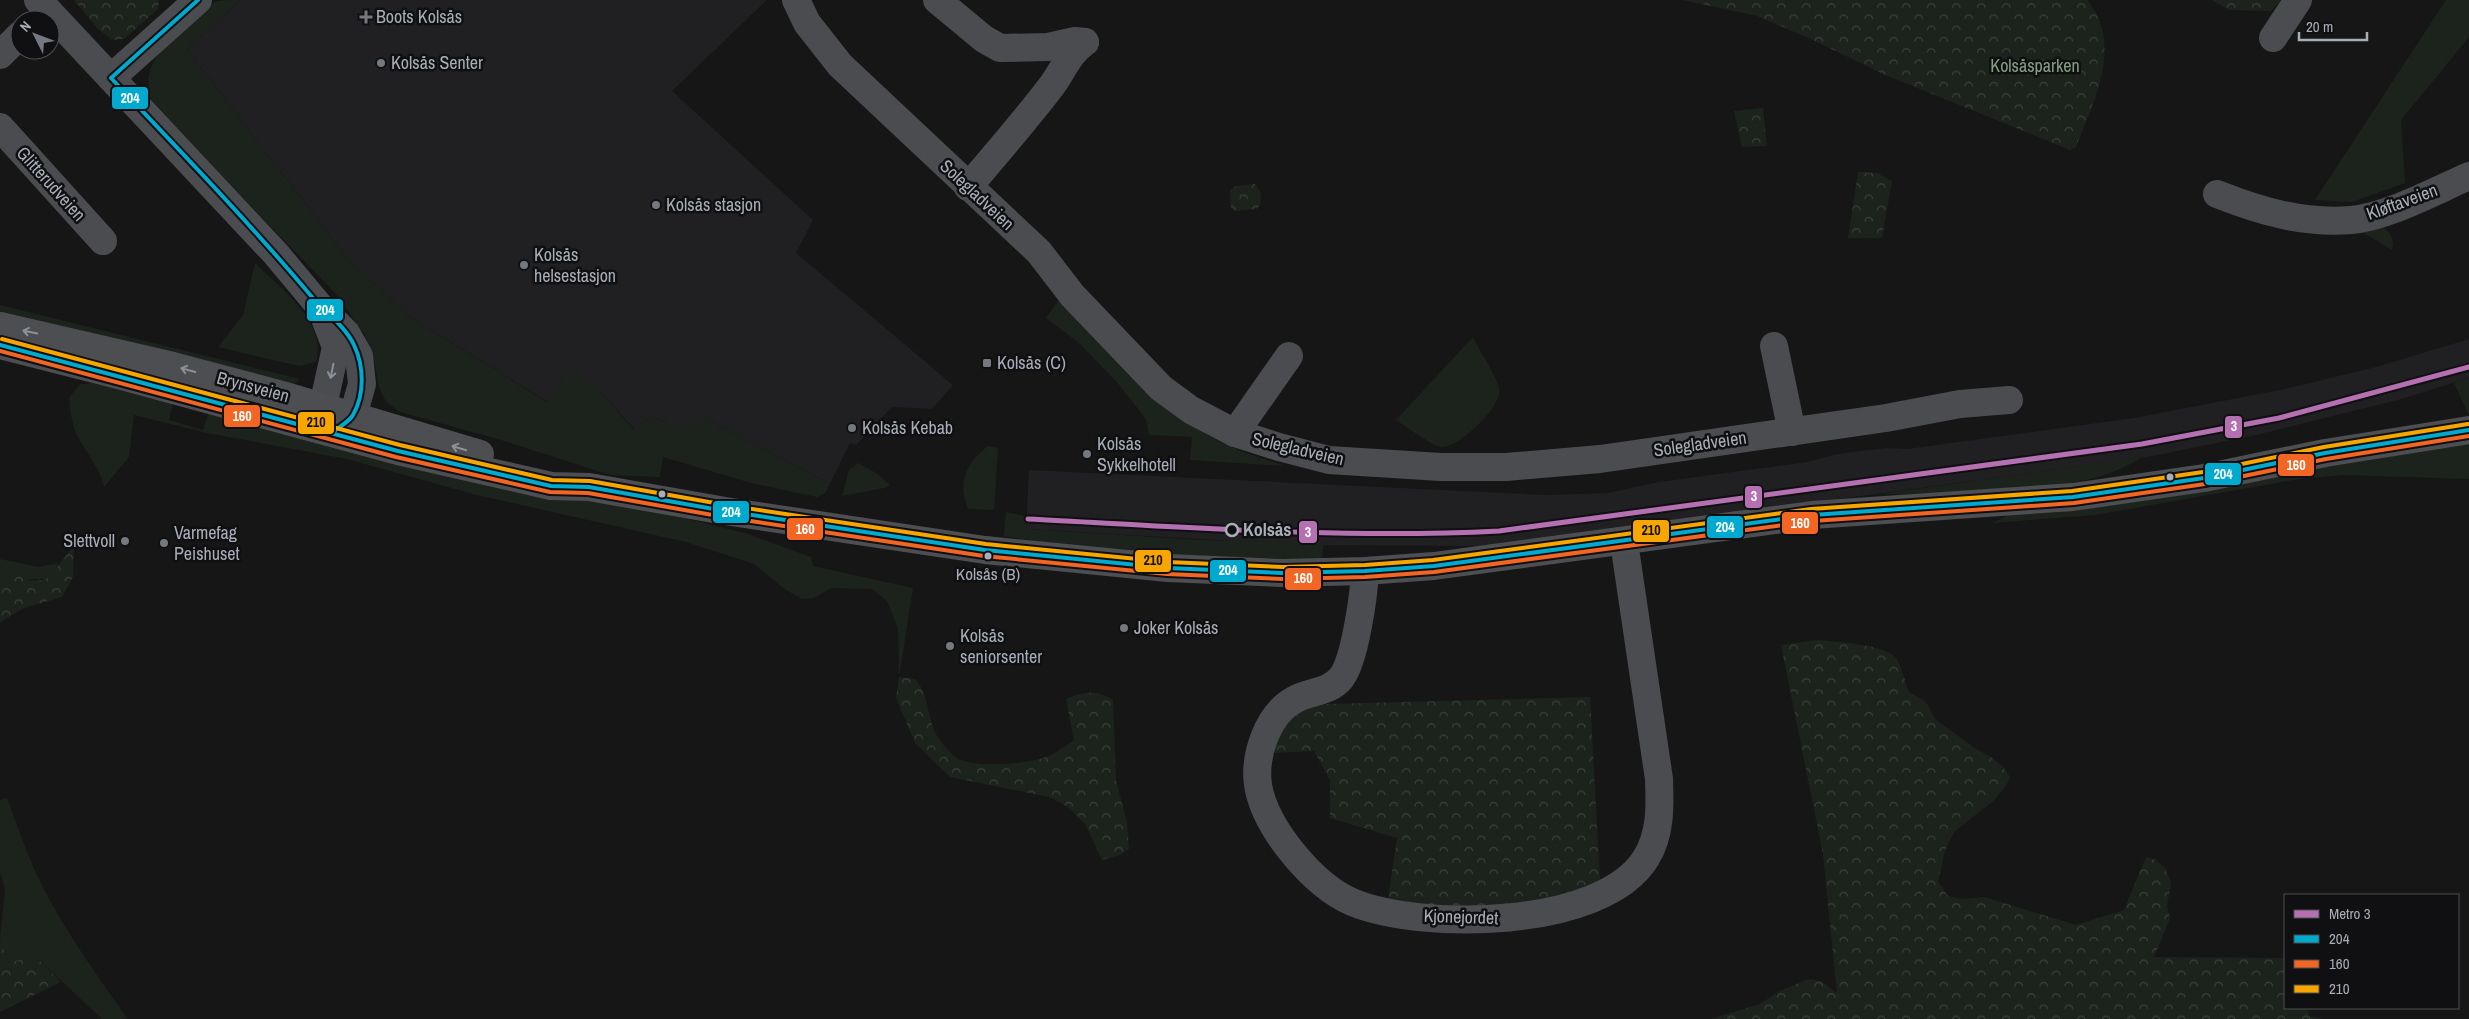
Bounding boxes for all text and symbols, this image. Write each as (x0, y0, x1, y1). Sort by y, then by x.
place label: Boots Kolsås (376, 4, 462, 29)
north arrow (10, 10, 60, 60)
scale bar (2299, 10, 2366, 42)
marker: Boots Kolsås (360, 11, 372, 23)
text: 20 m (2306, 16, 2333, 37)
text: N (16, 17, 35, 35)
place label: Kolsås Senter (391, 50, 483, 75)
park label: Kolsåsparken (1990, 53, 2080, 78)
marker: Kolsås Senter (375, 57, 387, 69)
line badge: 204 (111, 86, 149, 110)
text: 204 (120, 89, 140, 107)
street label: Glitterudveien (11, 141, 92, 226)
street label: Solegladveien (935, 154, 1020, 236)
street label: Kløftaveien (2363, 177, 2441, 226)
place label: Kolsås stasjon (666, 192, 761, 217)
marker: Kolsås stasjon (650, 199, 662, 211)
place label: Kolsås helsestasjon (534, 242, 616, 288)
marker: Kolsås helsestasjon (518, 259, 530, 271)
line badge: 204 (306, 298, 344, 322)
text: 204 (315, 301, 335, 319)
one-way arrow (23, 327, 39, 336)
place label: Kolsås (C) (997, 350, 1066, 375)
marker: Kolsås (C) (981, 357, 993, 369)
one-way arrow (327, 362, 337, 378)
one-way arrow (181, 365, 197, 374)
street label: Brynsveien (214, 365, 292, 408)
line badge: 160 (223, 404, 261, 428)
text: 160 (232, 407, 252, 425)
line badge: 210 (297, 411, 335, 435)
text: 210 (306, 413, 326, 431)
place label: Kolsås Kebab (862, 415, 953, 440)
line badge: 3 (2224, 415, 2243, 439)
text: 3 (2231, 417, 2237, 435)
marker: Kolsås Kebab (846, 422, 858, 434)
street label: Solegladveien (1652, 425, 1748, 462)
street label: Solegladveien (1250, 426, 1346, 471)
place label: Kolsås Sykkelhotell (1097, 431, 1176, 477)
one-way arrow (451, 442, 467, 452)
marker: Kolsås Sykkelhotell (1081, 448, 1093, 460)
line badge: 160 (2277, 453, 2315, 477)
text: 160 (2286, 456, 2306, 474)
line badge: 204 (2204, 462, 2242, 486)
text: 204 (2213, 465, 2233, 483)
unlabelled marker (2165, 472, 2175, 482)
line badge: 3 (1744, 485, 1763, 509)
text: 3 (1751, 487, 1757, 505)
unlabelled marker (657, 489, 667, 499)
line badge: 204 (712, 500, 750, 524)
text: 204 (721, 503, 741, 521)
line badge: 160 (1781, 511, 1819, 535)
text: 160 (1790, 514, 1810, 532)
line badge: 204 (1706, 515, 1744, 539)
line badge: 160 (786, 517, 824, 541)
place label: Kolsås (1243, 517, 1291, 542)
text: 204 (1715, 518, 1735, 536)
line badge: 210 (1632, 519, 1670, 543)
place label: Varmefag Peishuset (174, 520, 240, 566)
text: 160 (795, 520, 815, 538)
line badge: 3 (1298, 520, 1318, 544)
text: 210 (1641, 521, 1661, 539)
marker: Kolsås (1225, 523, 1239, 537)
text: 3 (1305, 523, 1311, 541)
place label: Slettvoll (63, 528, 115, 553)
marker: Slettvoll (119, 535, 131, 547)
marker: Varmefag Peishuset (158, 537, 170, 549)
line badge: 210 (1134, 549, 1172, 573)
marker: Kolsås (B) (983, 551, 993, 561)
text: 210 (1143, 551, 1163, 569)
line badge: 204 (1209, 559, 1247, 583)
text: 204 (1218, 561, 1238, 579)
place label: Kolsås (B) (956, 562, 1020, 585)
line badge: 160 (1284, 567, 1322, 591)
text: 160 (1293, 569, 1313, 587)
place label: Joker Kolsås (1134, 615, 1219, 640)
marker: Joker Kolsås (1118, 622, 1130, 634)
place label: Kolsås seniorsenter (960, 623, 1042, 669)
marker: Kolsås seniorsenter (944, 640, 956, 652)
legend (2284, 894, 2459, 1009)
street label: Kjonejordet (1423, 903, 1499, 930)
text: Metro 3 (2329, 903, 2371, 924)
text: 204 (2329, 928, 2350, 949)
text: 160 (2329, 953, 2350, 974)
text: 210 (2329, 978, 2350, 999)

